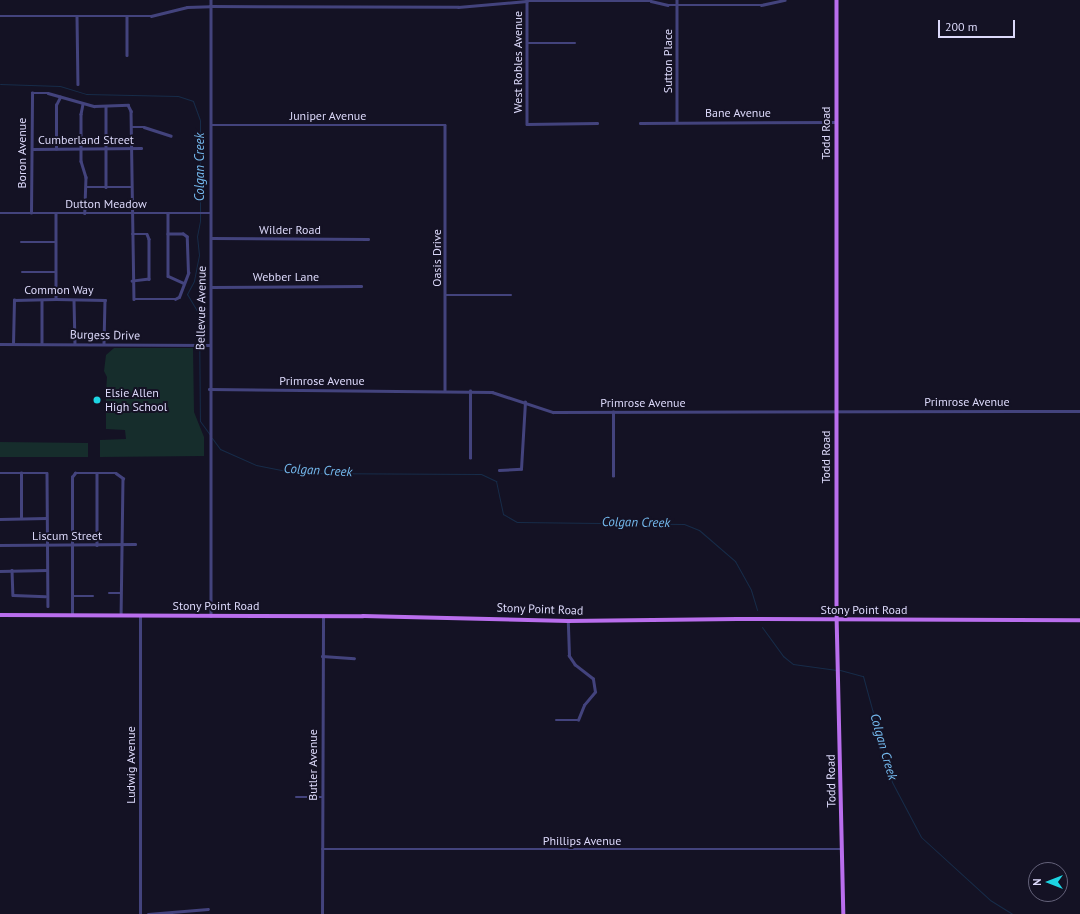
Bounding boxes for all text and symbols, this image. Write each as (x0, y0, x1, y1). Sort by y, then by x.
street label: West Robles Avenue (511, 11, 525, 113)
scale bar (940, 12, 1017, 38)
text: 200 m (945, 19, 978, 34)
street label: Sutton Place (661, 29, 675, 93)
street label: Bane Avenue (705, 106, 771, 120)
street label: Todd Road (819, 106, 833, 160)
street label: Juniper Avenue (289, 109, 367, 123)
street label: Boron Avenue (15, 117, 29, 189)
street label: Cumberland Street (38, 133, 134, 147)
water label: Colgan Creek (192, 133, 208, 201)
street label: Dutton Meadow (65, 197, 147, 211)
street label: Wilder Road (259, 223, 321, 237)
street label: Oasis Drive (430, 229, 444, 287)
street label: Bellevue Avenue (193, 265, 209, 351)
street label: Webber Lane (253, 270, 319, 284)
street label: Common Way (24, 283, 94, 297)
street label: Burgess Drive (70, 327, 140, 343)
street label: Primrose Avenue (279, 374, 365, 388)
place label: Elsie Allen High School (105, 386, 167, 414)
marker: Elsie Allen High School (92, 395, 102, 405)
street label: Primrose Avenue (924, 395, 1010, 409)
street label: Primrose Avenue (600, 396, 686, 410)
street label: Todd Road (819, 430, 833, 484)
water label: Colgan Creek (283, 461, 353, 481)
water label: Colgan Creek (602, 515, 670, 531)
street label: Liscum Street (32, 529, 102, 543)
street label: Stony Point Road (172, 599, 260, 613)
street label: Stony Point Road (496, 600, 584, 618)
street label: Stony Point Road (820, 603, 908, 617)
water label: Colgan Creek (866, 712, 900, 782)
street label: Ludwig Avenue (124, 726, 138, 804)
street label: Butler Avenue (306, 729, 320, 801)
street label: Todd Road (823, 754, 839, 808)
street label: Phillips Avenue (543, 834, 621, 848)
north arrow (1028, 862, 1068, 902)
text: N (1030, 878, 1044, 886)

